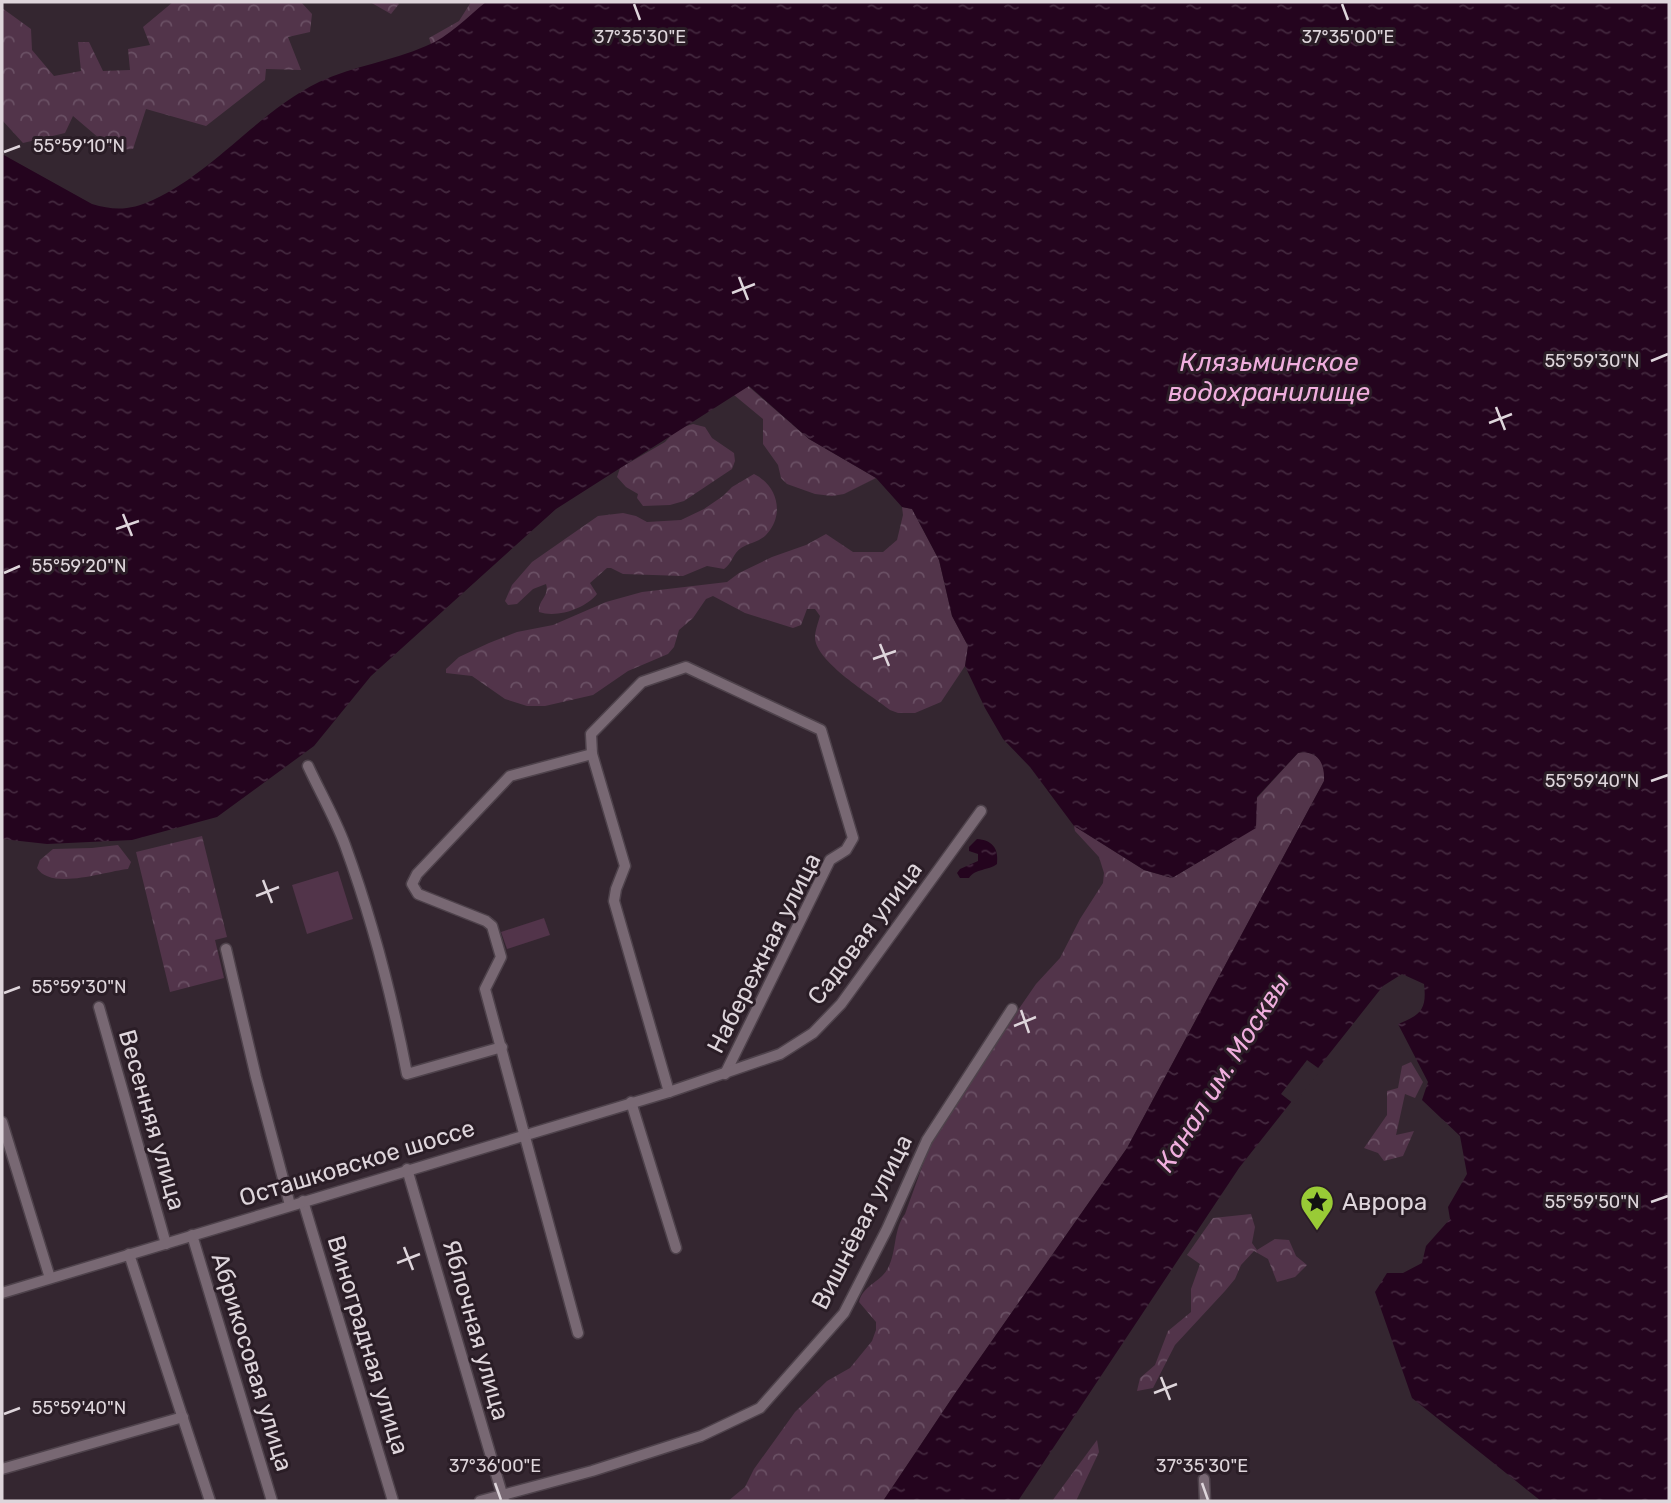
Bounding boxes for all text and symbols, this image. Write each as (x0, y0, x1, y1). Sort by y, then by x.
text: 37°35'30"E (594, 26, 686, 48)
text: 37°35'00"E (1302, 26, 1394, 48)
text: 55°59'10"N (33, 135, 125, 157)
water label: Клязьминское водохранилище (1168, 347, 1370, 408)
text: 55°59'30"N (1544, 350, 1640, 372)
text: 55°59'20"N (32, 555, 126, 577)
text: 55°59'40"N (1545, 770, 1639, 792)
street label: Набережная улица (701, 848, 827, 1058)
street label: Садовая улица (802, 856, 928, 1010)
water label: Канал им. Москвы (1149, 968, 1297, 1178)
text: 55°59'30"N (31, 976, 127, 998)
street label: Весенняя улица (113, 1027, 191, 1213)
street label: Осташковское шоссе (236, 1114, 478, 1212)
street label: Вишнёвая улица (806, 1130, 918, 1314)
place icon: Аврора (1298, 1183, 1336, 1232)
place label: Аврора (1342, 1188, 1427, 1216)
text: 55°59'50"N (1544, 1191, 1640, 1213)
street label: Виноградная улица (321, 1232, 415, 1458)
street label: Яблочная улица (437, 1236, 515, 1424)
street label: Абрикосовая улица (205, 1249, 299, 1475)
text: 55°59'40"N (32, 1397, 126, 1419)
text: 37°36'00"E (449, 1455, 541, 1477)
text: 37°35'30"E (1156, 1455, 1248, 1477)

